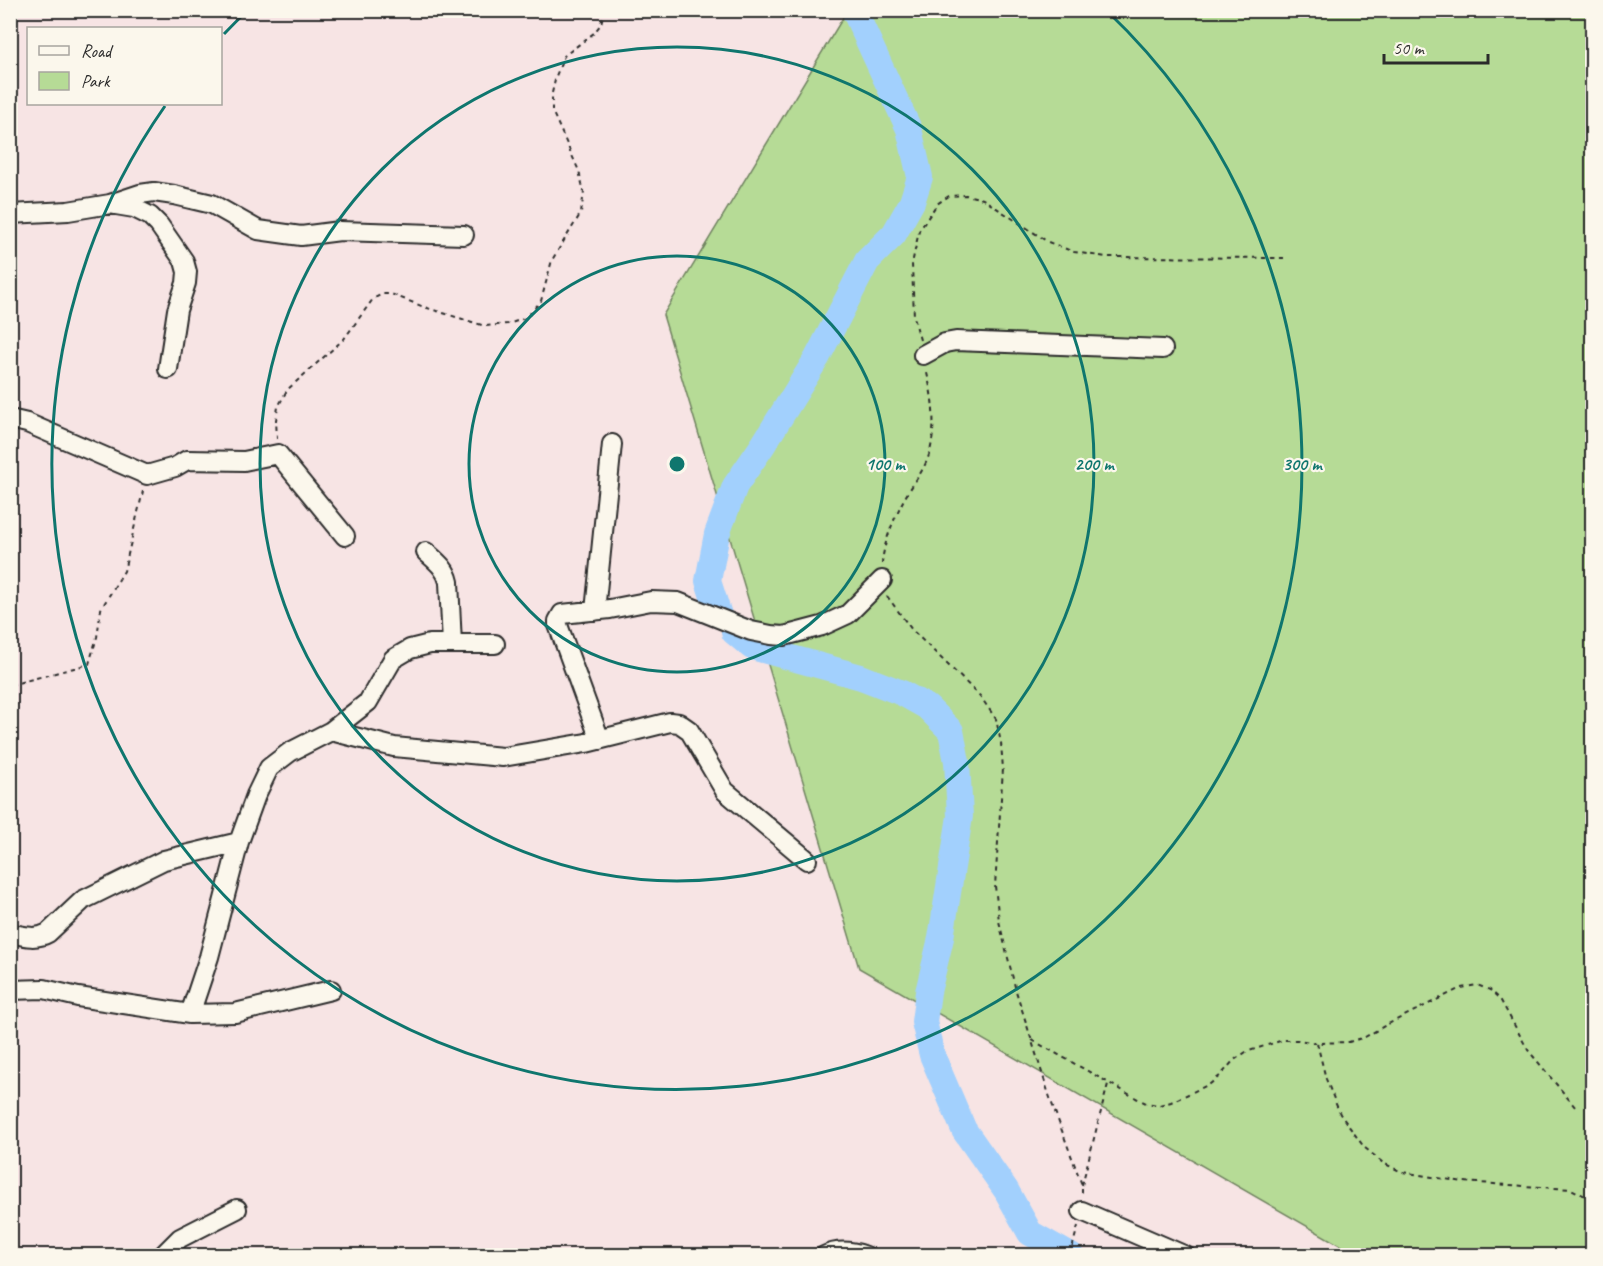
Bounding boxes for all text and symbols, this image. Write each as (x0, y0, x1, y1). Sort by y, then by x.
legend (27, 27, 222, 105)
scale bar (1384, 27, 1488, 65)
text: 50 m (1393, 37, 1426, 59)
text: Road (81, 40, 114, 62)
text: Park (81, 70, 111, 92)
text: 100 m (866, 453, 906, 475)
text: 200 m (1075, 453, 1115, 475)
text: 300 m (1283, 453, 1323, 475)
centre of rings (667, 454, 687, 474)

